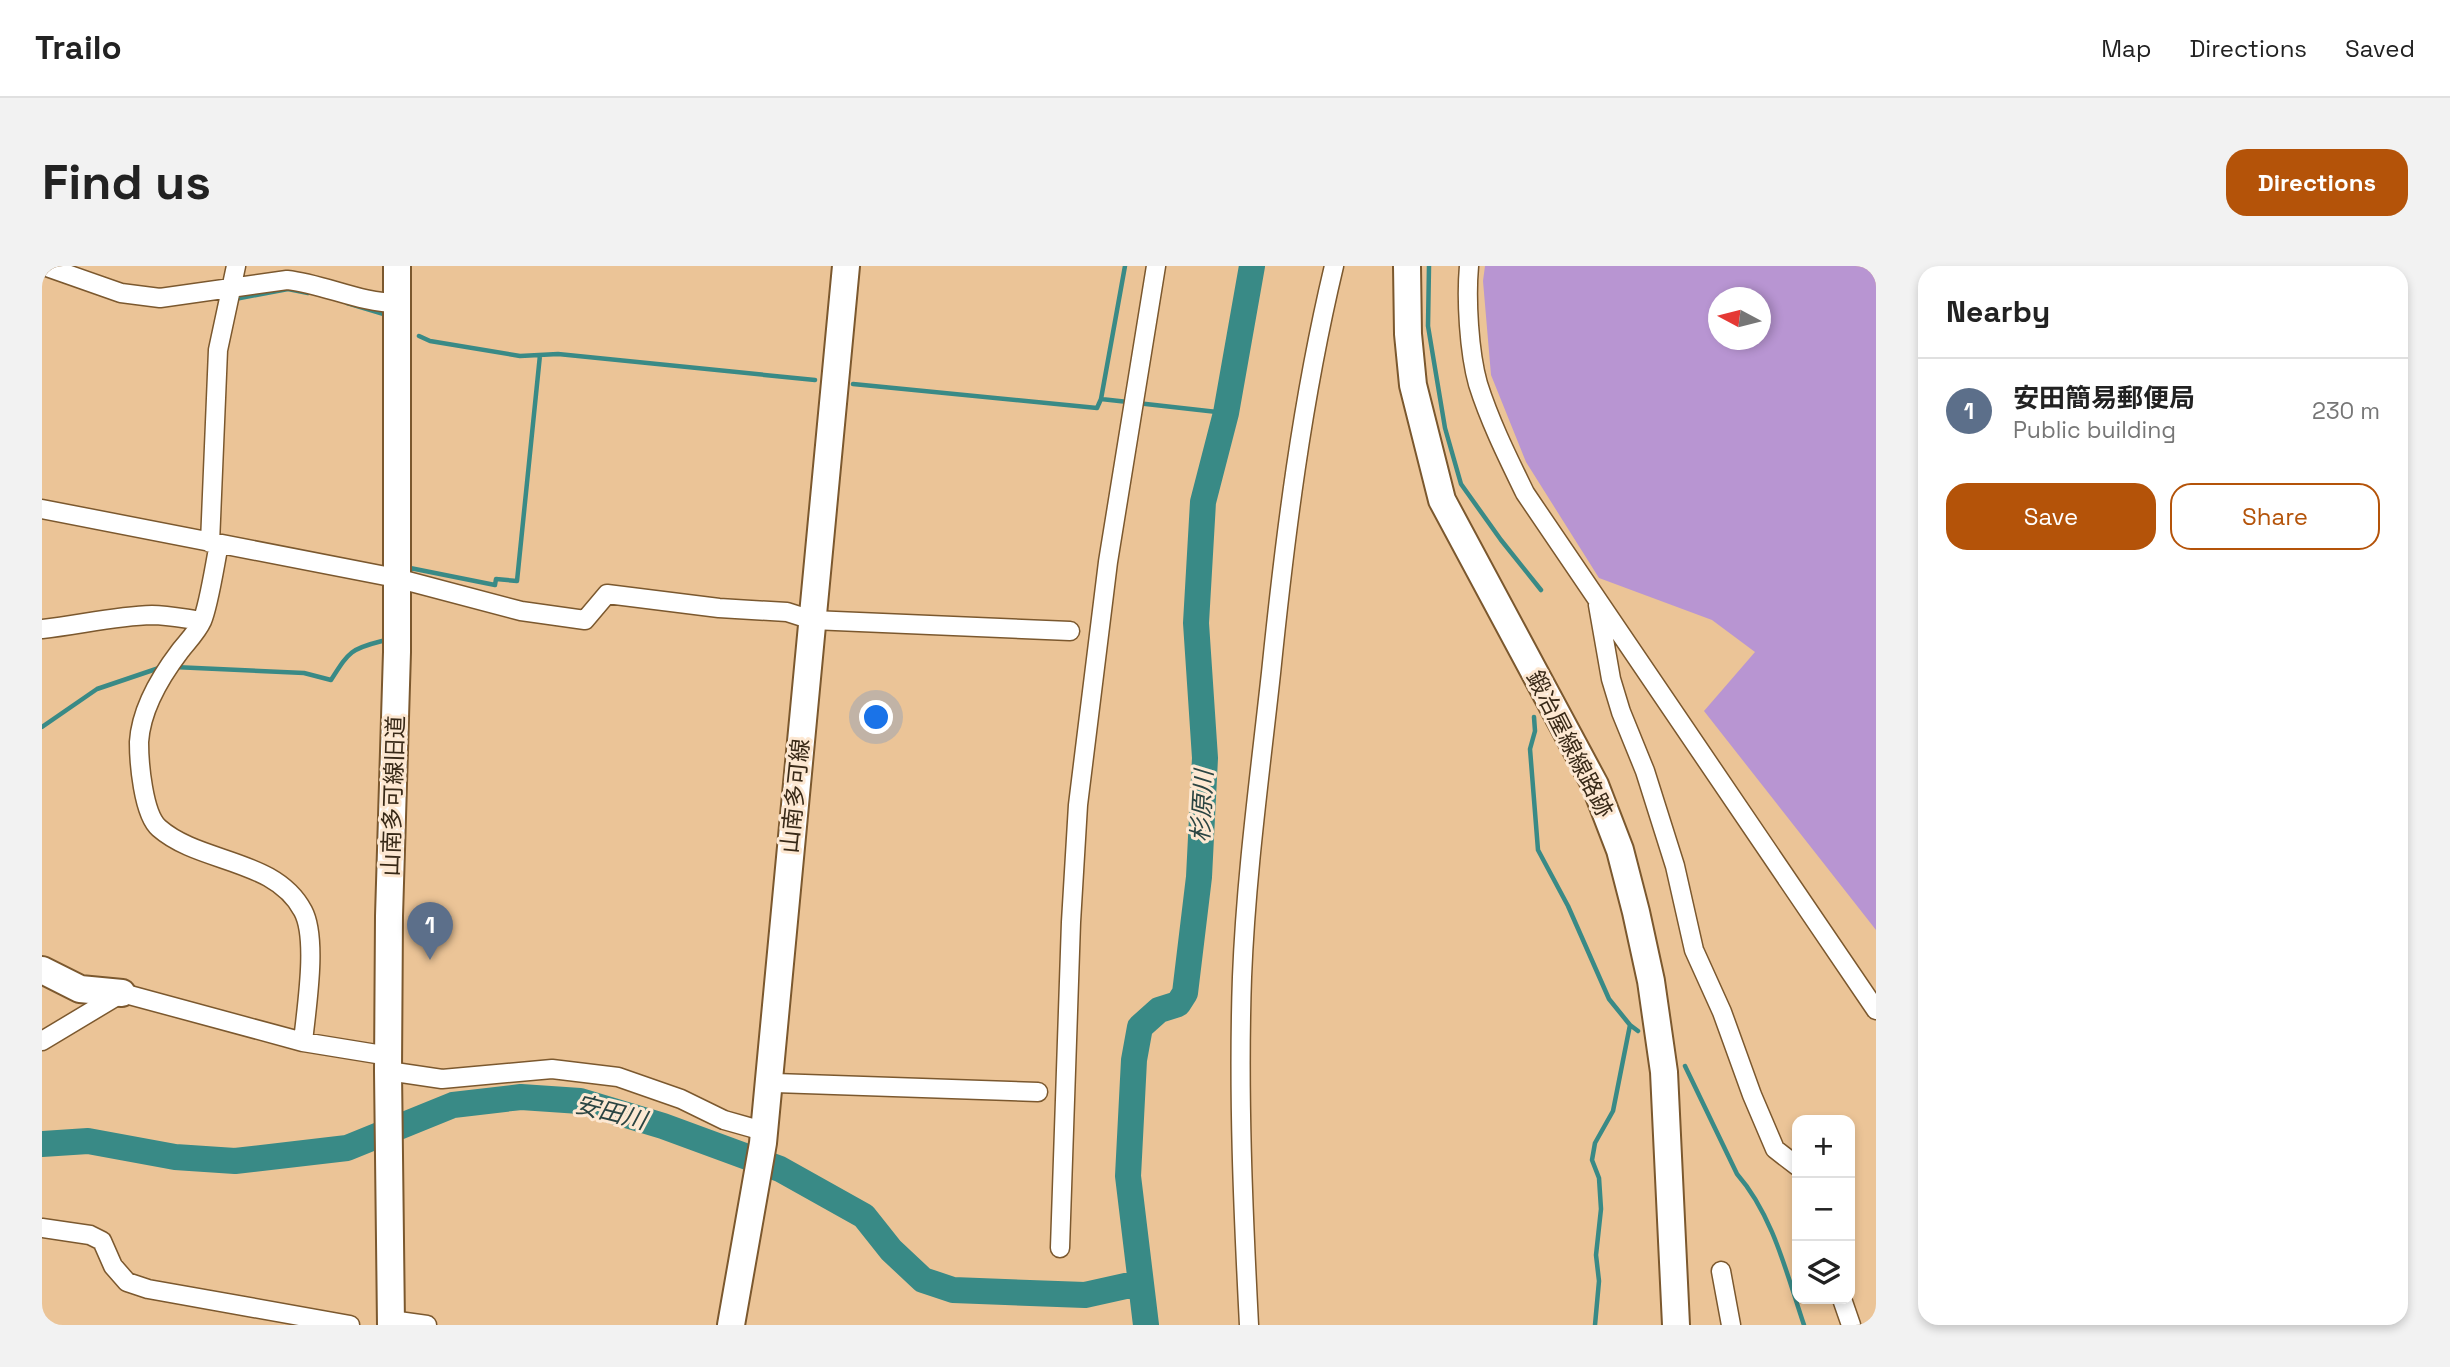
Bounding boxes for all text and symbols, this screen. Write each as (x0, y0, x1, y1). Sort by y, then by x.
text: Trailo (35, 27, 122, 69)
text: Map (2101, 33, 2151, 64)
text: Directions (2189, 33, 2307, 64)
text: Saved (2345, 33, 2415, 64)
button: Directions (2226, 149, 2408, 216)
text: Find us (42, 151, 211, 213)
north arrow (1708, 287, 1771, 350)
text: Nearby (1946, 292, 2050, 331)
text: 安田簡易郵便局 (2013, 381, 2195, 415)
text: 1 (1964, 396, 1974, 426)
text: 230 m (2312, 396, 2380, 426)
text: Public building (2013, 415, 2176, 445)
button: Save (1946, 483, 2156, 550)
button: Share (2170, 483, 2380, 550)
street label: 鍛冶屋線線路跡 (1520, 665, 1620, 823)
your location (859, 700, 893, 734)
street label: 山南多可線旧道 (375, 715, 411, 877)
street label: 山南多可線 (774, 737, 816, 855)
water label: 杉原川 (1185, 766, 1220, 843)
pin: 1 (407, 902, 453, 960)
water label: 安田川 (572, 1088, 653, 1136)
map controls (1792, 1115, 1855, 1304)
button: + (1792, 1115, 1855, 1178)
button: − (1792, 1178, 1855, 1241)
button: layers (1792, 1241, 1855, 1304)

